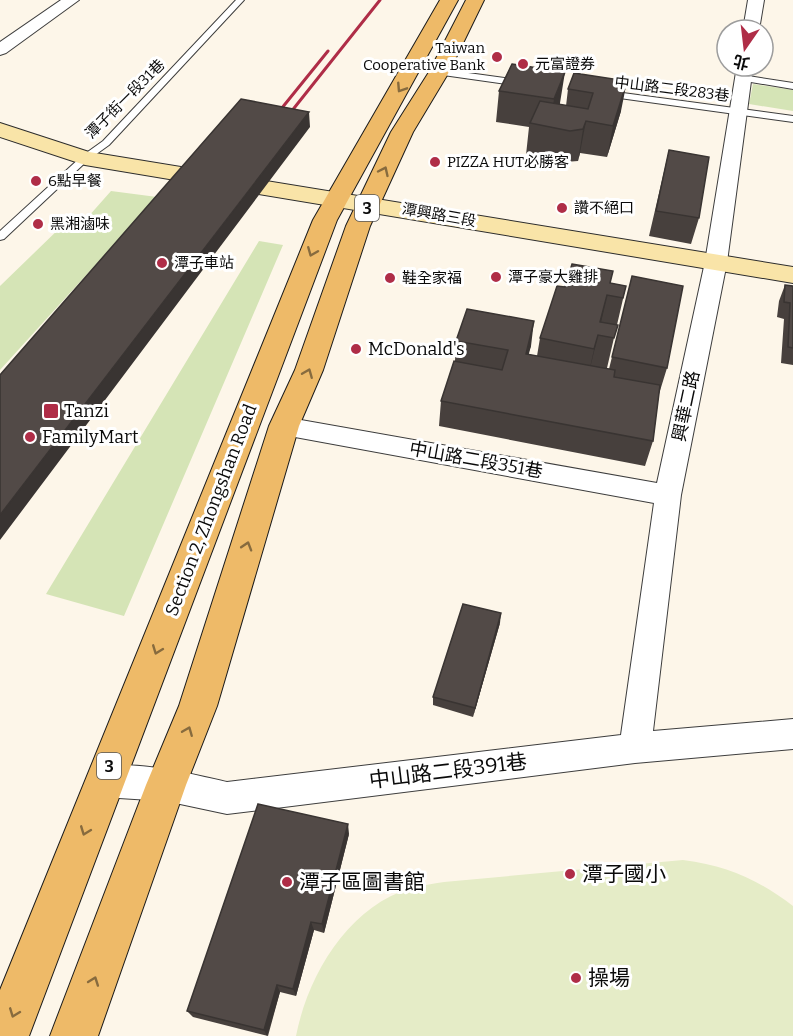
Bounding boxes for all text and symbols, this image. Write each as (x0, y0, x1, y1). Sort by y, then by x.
north arrow (715, 18, 775, 78)
place label: Taiwan Cooperative Bank (363, 39, 485, 74)
marker: Taiwan Cooperative Bank (490, 50, 504, 64)
text: 北 (731, 51, 752, 73)
place label: 元富證券 (535, 55, 595, 73)
street label: 潭子街一段31巷 (82, 56, 168, 142)
marker: 元富證券 (516, 57, 530, 71)
street label: 中山路二段283巷 (614, 73, 730, 105)
one-way arrow (396, 82, 408, 92)
place label: PIZZA HUT必勝客 (447, 153, 569, 171)
marker: PIZZA HUT必勝客 (428, 155, 442, 169)
one-way arrow (377, 166, 389, 177)
place label: 6點早餐 (48, 172, 102, 190)
marker: 6點早餐 (29, 174, 43, 188)
road number: 3 (355, 195, 379, 221)
place label: 讚不絕口 (574, 199, 634, 217)
street label: 潭興路三段 (400, 200, 478, 230)
marker: 讚不絕口 (555, 201, 569, 215)
place label: 黑湘滷味 (50, 215, 110, 233)
marker: 黑湘滷味 (31, 217, 45, 231)
one-way arrow (307, 246, 319, 257)
place label: 潭子車站 (174, 254, 234, 272)
marker: 潭子車站 (155, 256, 169, 270)
place label: 潭子豪大雞排 (508, 268, 598, 286)
place label: 鞋全家福 (402, 269, 462, 287)
marker: 潭子豪大雞排 (489, 270, 503, 284)
marker: 鞋全家福 (383, 271, 397, 285)
place label: McDonald's (368, 338, 465, 360)
marker: McDonald's (349, 342, 363, 356)
one-way arrow (300, 368, 313, 378)
street label: 興華二路 (668, 368, 704, 444)
place label: Tanzi (64, 400, 109, 422)
street label: Section 2, Zhongshan Road (160, 401, 262, 619)
marker: Tanzi (42, 402, 60, 420)
place label: FamilyMart (42, 426, 139, 448)
marker: FamilyMart (23, 430, 37, 444)
street label: 中山路二段351巷 (408, 437, 544, 483)
one-way arrow (240, 541, 253, 552)
one-way arrow (152, 643, 164, 654)
one-way arrow (181, 726, 193, 737)
street label: 中山路二段391巷 (368, 748, 528, 794)
road number: 3 (97, 753, 121, 779)
one-way arrow (80, 825, 92, 836)
place label: 潭子國小 (582, 861, 666, 887)
marker: 潭子國小 (563, 867, 577, 881)
place label: 潭子區圖書館 (299, 869, 425, 895)
marker: 潭子區圖書館 (280, 875, 294, 889)
place label: 操場 (588, 965, 630, 991)
marker: 操場 (569, 971, 583, 985)
one-way arrow (87, 976, 99, 987)
one-way arrow (9, 1007, 22, 1017)

